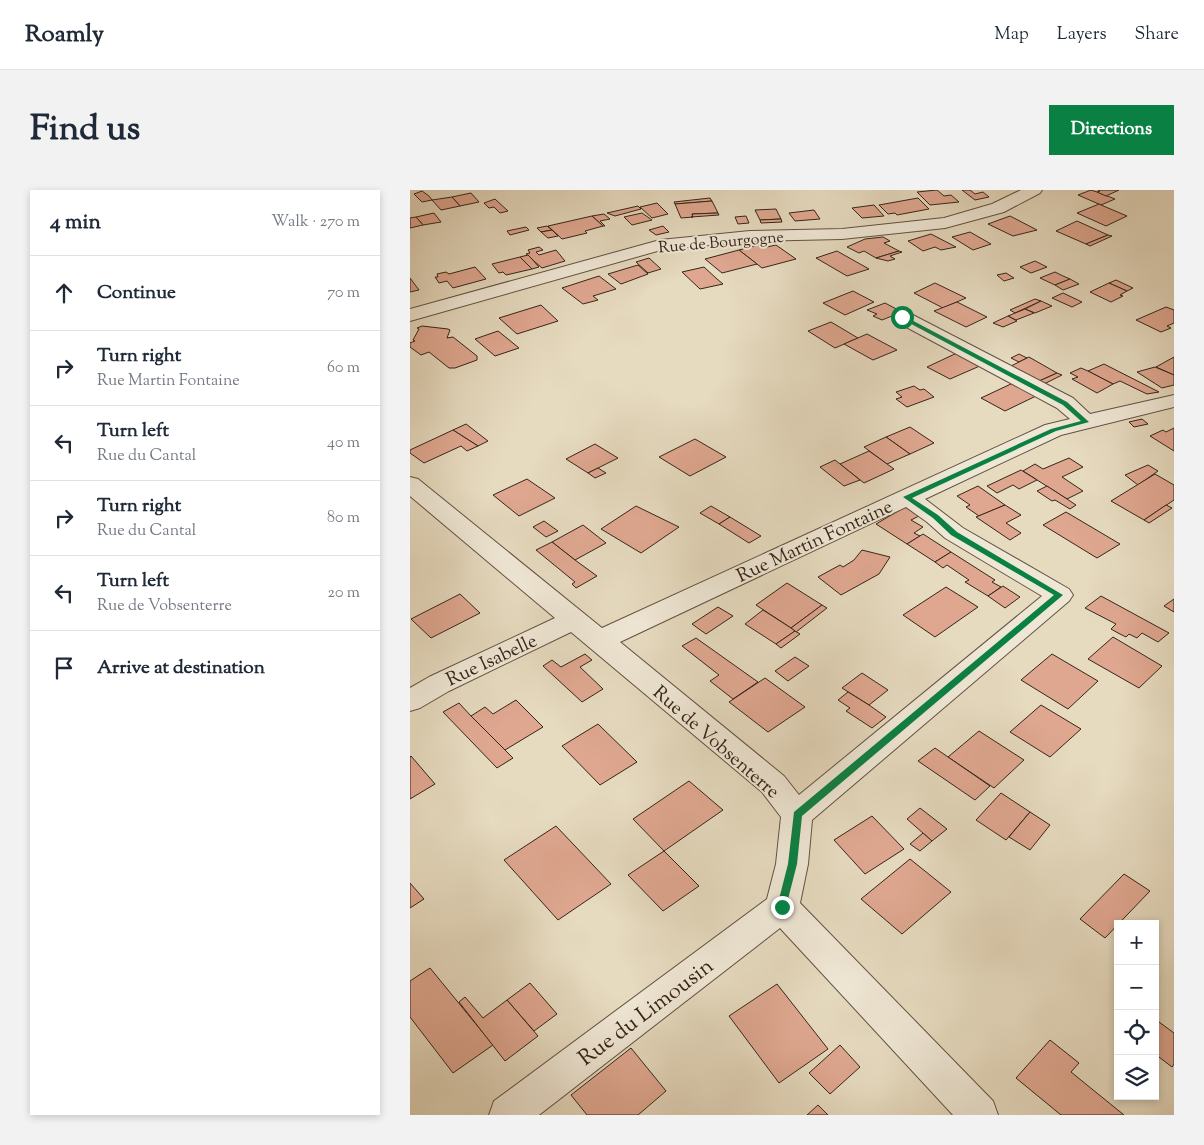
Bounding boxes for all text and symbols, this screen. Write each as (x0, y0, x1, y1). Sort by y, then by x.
text: Roamly (25, 18, 104, 52)
text: Map (994, 22, 1029, 48)
text: Layers (1057, 22, 1107, 48)
text: Share (1135, 22, 1179, 48)
text: Find us (30, 105, 140, 156)
button: Directions (1049, 105, 1174, 155)
text: 4 min (50, 208, 101, 238)
text: Walk · 270 m (271, 211, 360, 234)
street label: Rue de Bourgogne (657, 227, 785, 260)
icon: ahead (50, 279, 78, 307)
text: Continue (97, 280, 176, 307)
text: 70 m (327, 282, 360, 305)
route start (891, 306, 914, 329)
text: Turn right (97, 343, 181, 370)
icon: right (50, 354, 78, 382)
text: 60 m (327, 357, 360, 380)
text: Rue Martin Fontaine (97, 370, 240, 393)
text: Turn left (97, 418, 169, 445)
icon: left (50, 429, 78, 457)
text: 40 m (327, 432, 360, 455)
text: Rue du Cantal (97, 445, 196, 468)
text: Turn right (97, 493, 181, 520)
street label: Rue Martin Fontaine (733, 494, 898, 590)
icon: right (50, 504, 78, 532)
text: 80 m (327, 507, 360, 530)
text: Rue du Cantal (97, 520, 196, 543)
text: Turn left (97, 568, 169, 595)
icon: left (50, 579, 78, 607)
text: 20 m (327, 582, 360, 605)
text: Rue de Vobsenterre (97, 595, 232, 618)
street label: Rue Isabelle (442, 628, 542, 694)
icon: arrive (50, 654, 78, 682)
text: Arrive at destination (97, 655, 265, 682)
street label: Rue de Vobsenterre (646, 680, 785, 806)
route end (771, 896, 794, 919)
map controls (1114, 920, 1159, 1100)
button: + (1114, 920, 1159, 965)
street label: Rue du Limousin (572, 952, 721, 1075)
button: − (1114, 965, 1159, 1010)
button: locate (1114, 1010, 1159, 1055)
button: layers (1114, 1055, 1159, 1100)

